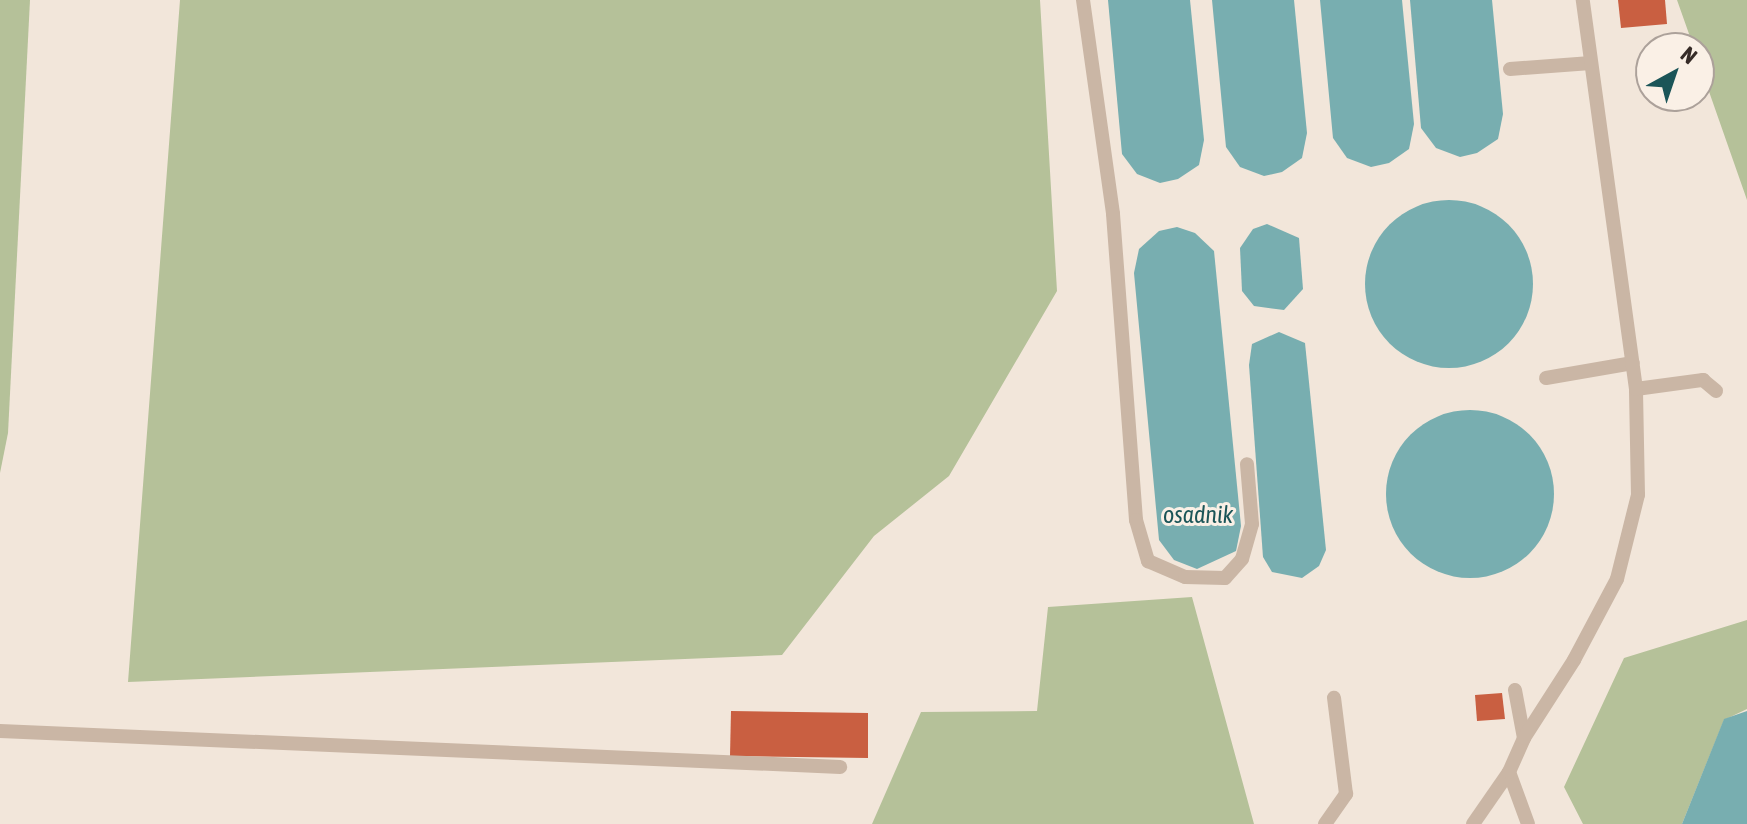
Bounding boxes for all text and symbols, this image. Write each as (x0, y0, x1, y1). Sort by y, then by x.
north arrow (1635, 32, 1715, 112)
text: N (1676, 41, 1702, 69)
water label: osadnik (1163, 501, 1233, 529)

